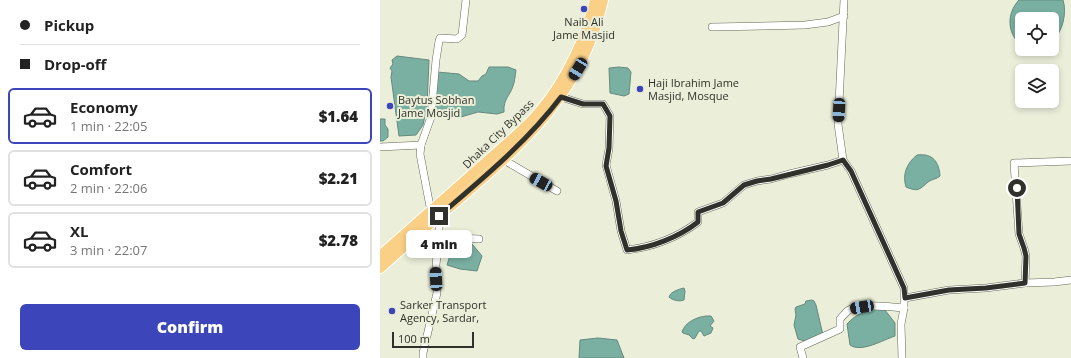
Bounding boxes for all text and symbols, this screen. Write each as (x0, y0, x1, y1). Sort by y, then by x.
marker: Naib Ali Jame Masjid (579, 4, 589, 14)
map controls (1015, 12, 1059, 108)
button: locate (1015, 12, 1059, 56)
place label: Naib Ali Jame Masjid (552, 14, 615, 42)
text: Pickup (44, 15, 94, 35)
text: Drop-off (44, 54, 106, 74)
car (567, 56, 589, 82)
button: layers (1015, 64, 1059, 108)
place label: Haji Ibrahim Jame Masjid, Mosque (648, 75, 739, 103)
marker: Haji Ibrahim Jame Masjid, Mosque (635, 84, 645, 94)
place label: Baytus Sobhan Jame Mosjid (397, 92, 474, 120)
street label: Dhaka City Bypass (459, 96, 537, 172)
text: Economy (70, 97, 138, 117)
icon: car (22, 98, 58, 134)
car (832, 98, 846, 122)
marker: Baytus Sobhan Jame Mosjid (385, 101, 395, 111)
text: $1.64 (319, 106, 358, 126)
text: 1 min · 22:05 (70, 117, 147, 135)
text: Comfort (70, 159, 132, 179)
icon: car (22, 160, 58, 196)
text: $2.21 (319, 168, 358, 188)
car (528, 171, 554, 193)
text: 2 min · 22:06 (70, 179, 147, 197)
route start (1008, 179, 1026, 197)
route end (430, 207, 448, 225)
text: XL (70, 221, 88, 241)
icon: car (22, 222, 58, 258)
text: $2.78 (319, 230, 358, 250)
callout: 4 min (406, 230, 472, 258)
text: 4 min (421, 235, 457, 253)
text: 3 min · 22:07 (70, 241, 147, 259)
car (429, 267, 443, 291)
place label: Sarker Transport Agency, Sardar, (400, 297, 486, 325)
car (849, 299, 875, 315)
button: Confirm (20, 304, 360, 350)
marker: Sarker Transport Agency, Sardar, (387, 306, 397, 316)
scale bar (392, 330, 474, 349)
text: 100 m (398, 331, 430, 346)

